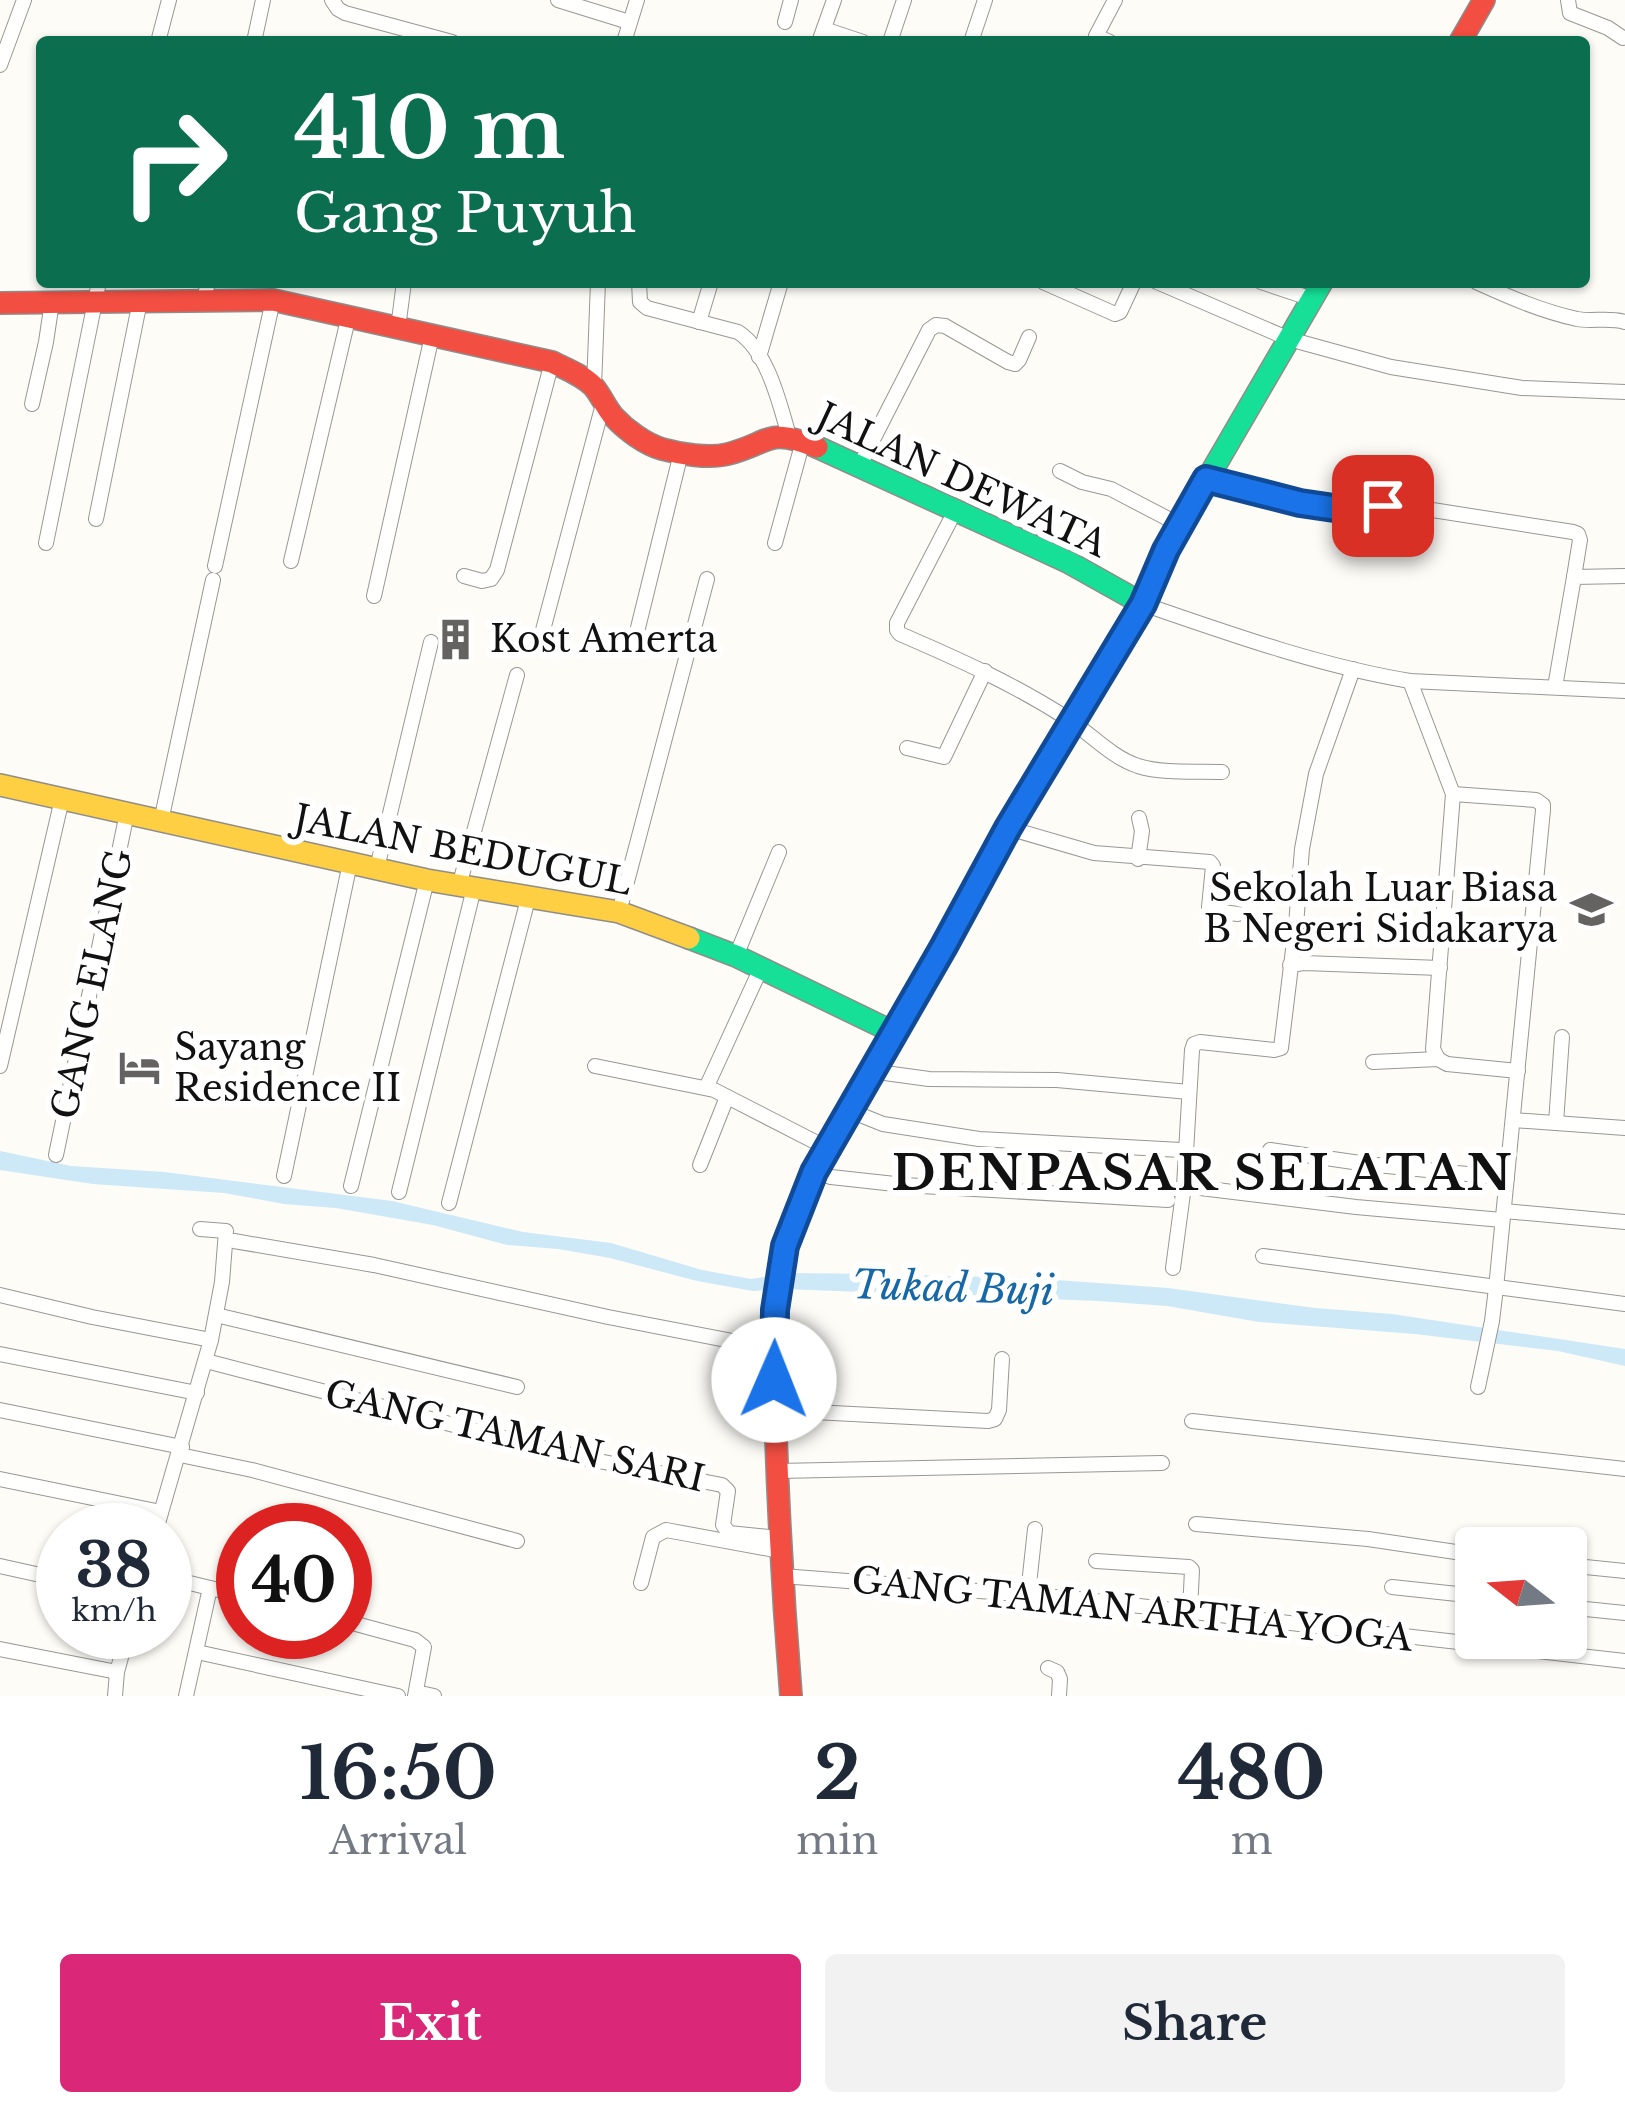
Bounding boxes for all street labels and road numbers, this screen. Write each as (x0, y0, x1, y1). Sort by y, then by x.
street label: JALAN DEWATA (806, 391, 1115, 567)
street label: JALAN BEDUGUL (287, 794, 635, 905)
street label: GANG ELANG (41, 845, 143, 1123)
street label: GANG TAMAN SARI (321, 1370, 709, 1502)
street label: GANG TAMAN ARTHA YOGA (850, 1557, 1416, 1661)

